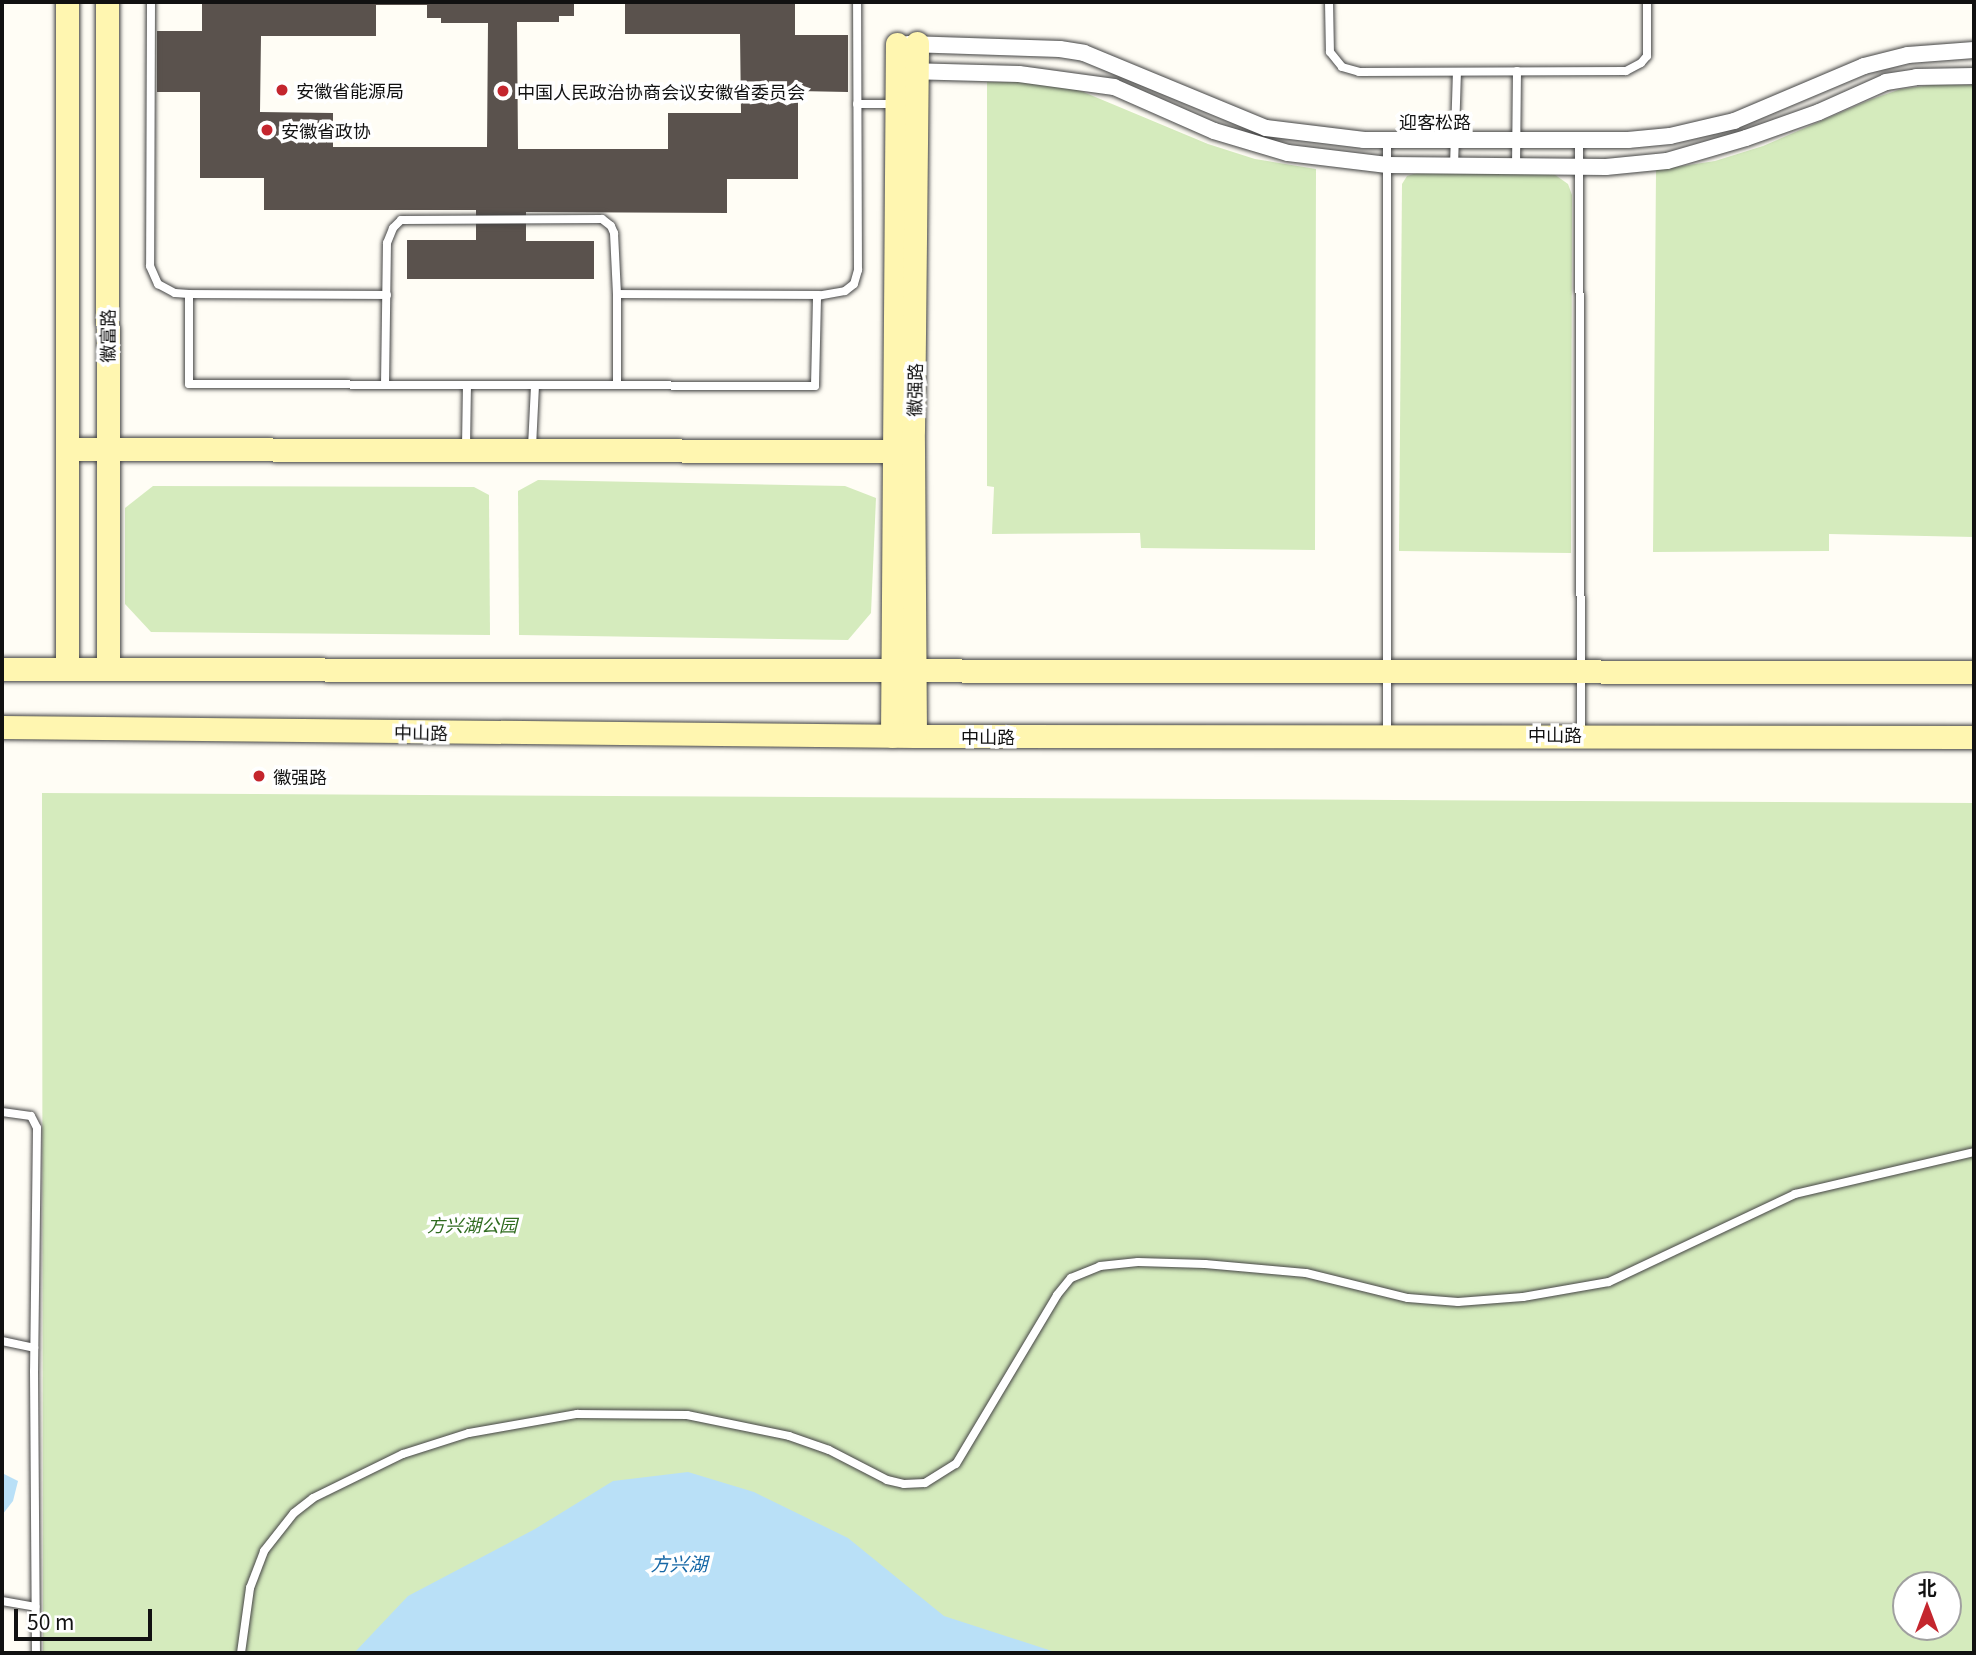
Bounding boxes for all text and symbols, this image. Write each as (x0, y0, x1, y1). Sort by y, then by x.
place label: 安徽省能源局 (296, 79, 404, 101)
place label: 中国人民政治协商会议安徽省委员会 (517, 80, 805, 102)
marker: 安徽省能源局 (274, 82, 290, 98)
marker: 中国人民政治协商会议安徽省委员会 (495, 83, 511, 99)
street label: 迎客松路 (1399, 110, 1471, 132)
place label: 安徽省政协 (281, 119, 371, 141)
marker: 安徽省政协 (259, 122, 275, 138)
street label: 徽富路 (96, 309, 118, 363)
street label: 徽强路 (903, 363, 925, 417)
street label: 中山路 (394, 721, 448, 743)
street label: 中山路 (1528, 723, 1582, 745)
street label: 中山路 (961, 725, 1015, 747)
place label: 徽强路 (273, 765, 327, 787)
marker: 徽强路 (251, 768, 267, 784)
park label: 方兴湖公园 (427, 1213, 517, 1235)
water label: 方兴湖 (651, 1552, 707, 1574)
north arrow (1892, 1571, 1962, 1641)
text: 北 (1917, 1573, 1937, 1600)
scale bar (18, 1596, 156, 1640)
text: 50 m (27, 1606, 74, 1636)

